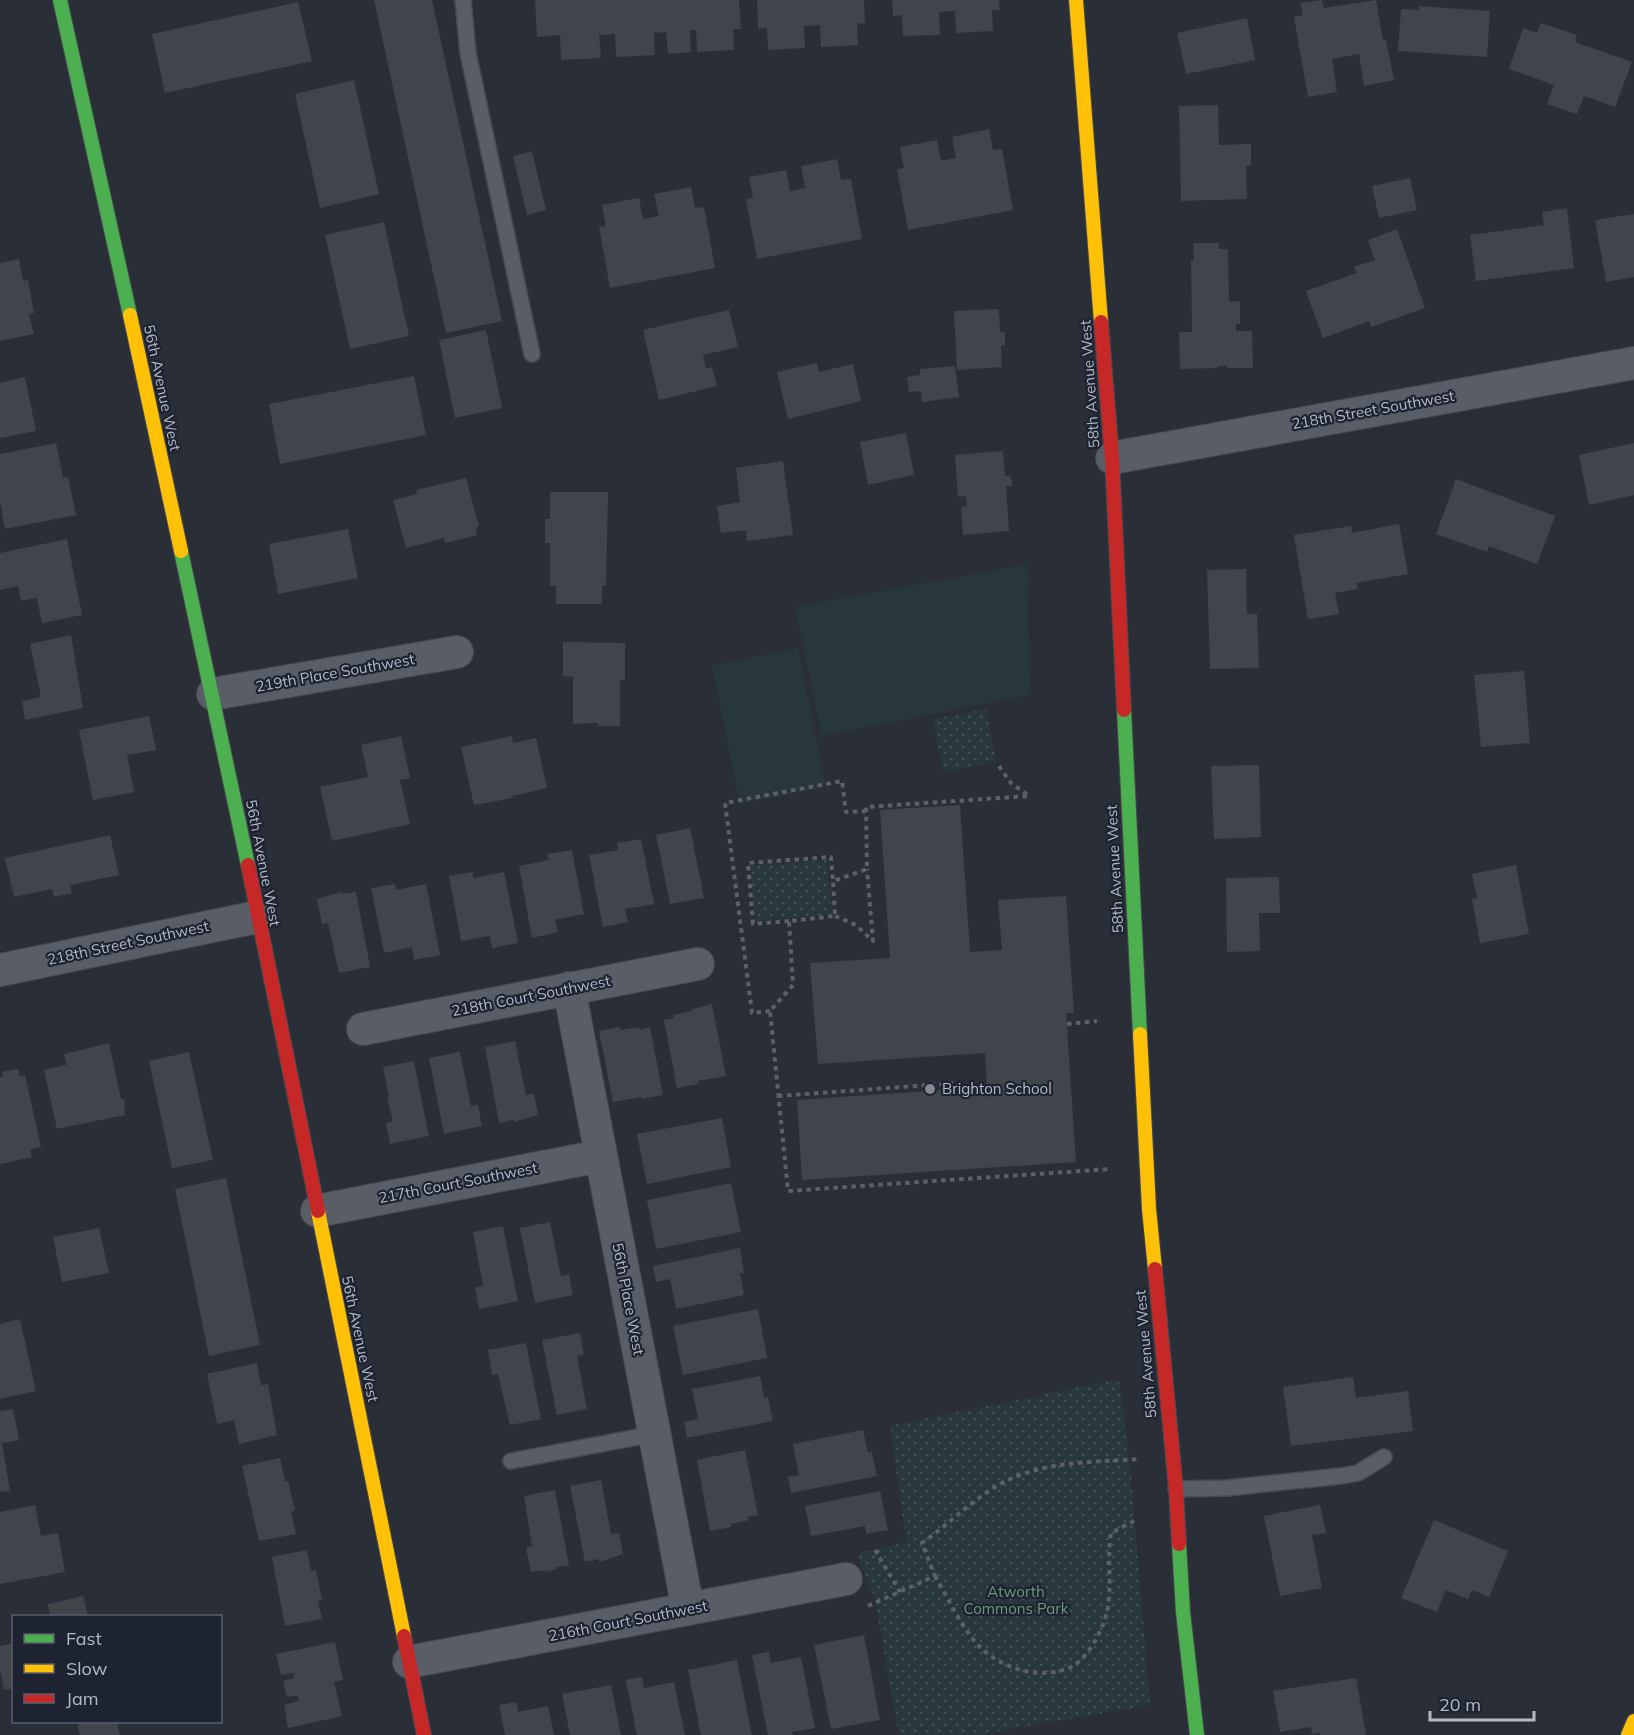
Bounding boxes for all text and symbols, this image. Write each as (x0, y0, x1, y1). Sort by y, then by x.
street label: 58th Avenue West (1076, 319, 1103, 449)
street label: 56th Avenue West (140, 323, 185, 453)
street label: 218th Street Southwest (1290, 386, 1456, 433)
street label: 219th Place Southwest (254, 649, 416, 696)
street label: 56th Avenue West (242, 798, 285, 928)
street label: 58th Avenue West (1102, 804, 1127, 934)
street label: 218th Street Southwest (45, 916, 210, 969)
street label: 218th Court Southwest (450, 971, 612, 1020)
place label: Brighton School (942, 1079, 1052, 1098)
marker: Brighton School (923, 1082, 937, 1096)
street label: 217th Court Southwest (377, 1158, 539, 1207)
street label: 56th Place West (608, 1241, 649, 1357)
street label: 56th Avenue West (338, 1274, 383, 1404)
street label: 58th Avenue West (1130, 1289, 1161, 1419)
park label: Atworth Commons Park (964, 1582, 1069, 1618)
street label: 216th Court Southwest (547, 1596, 709, 1645)
legend (12, 1615, 222, 1723)
text: Fast (66, 1627, 102, 1650)
text: Slow (66, 1657, 108, 1680)
scale bar (1430, 1684, 1534, 1722)
text: Jam (66, 1687, 99, 1710)
text: 20 m (1439, 1693, 1481, 1716)

